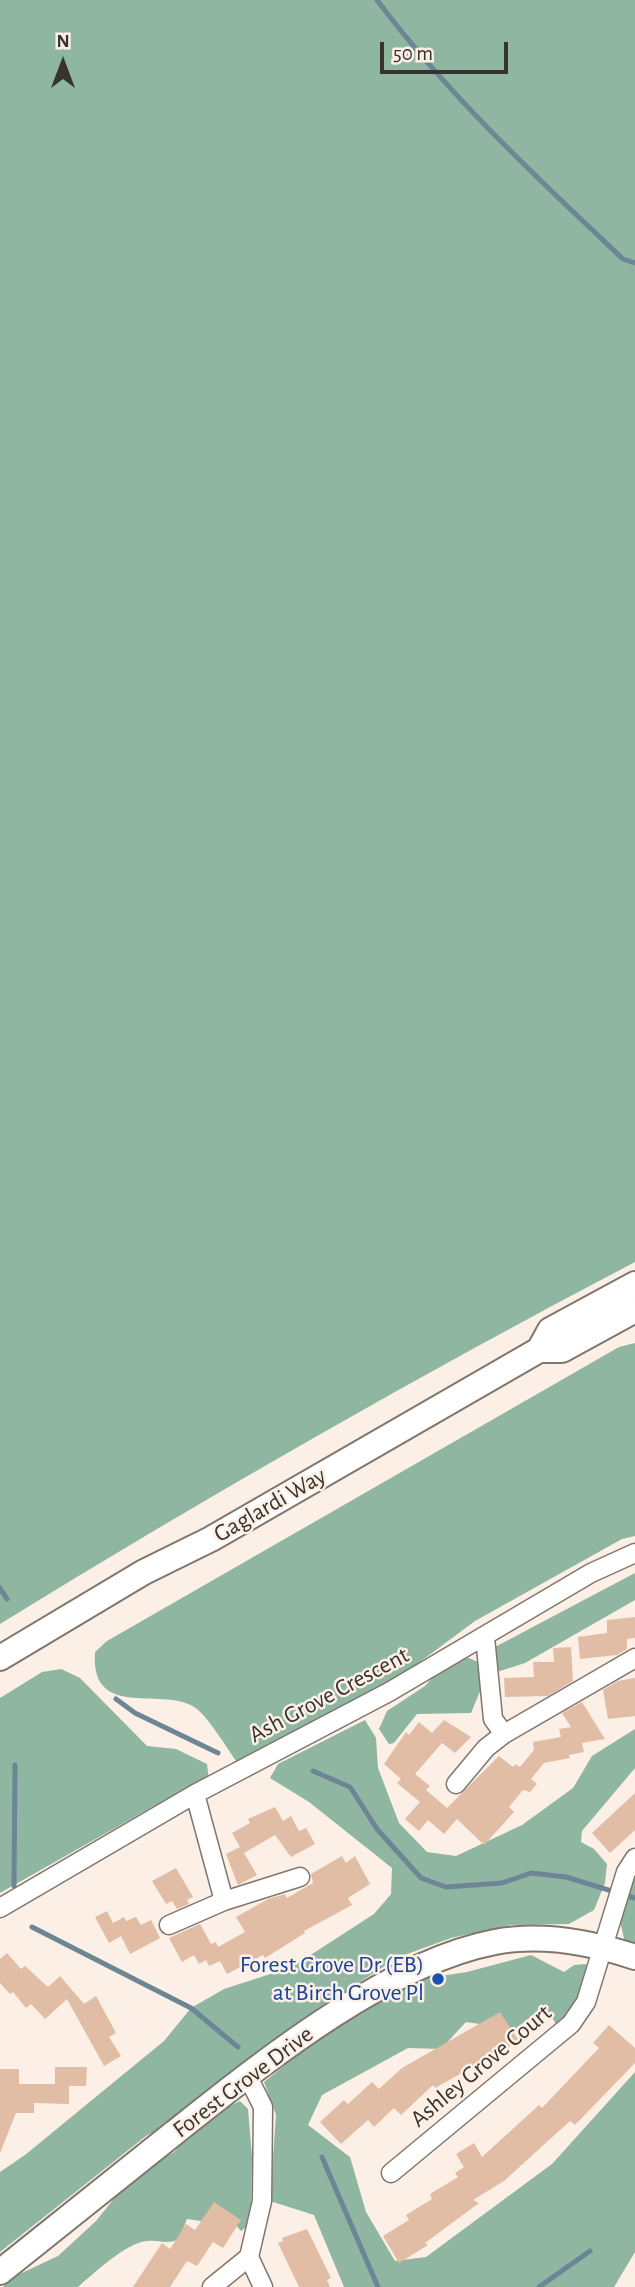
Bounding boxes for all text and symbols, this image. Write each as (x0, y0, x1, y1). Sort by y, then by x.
north arrow (28, 28, 98, 98)
scale bar (383, 28, 511, 72)
text: N (56, 32, 70, 51)
text: 50 m (393, 43, 433, 64)
street label: Gaglardi Way (209, 1461, 331, 1549)
street label: Ash Grove Crescent (244, 1641, 414, 1749)
place label: Forest Grove Dr (EB) at Birch Grove Pl (240, 1951, 424, 2007)
marker: Forest Grove Dr (EB) at Birch Grove Pl (430, 1971, 446, 1987)
street label: Ashley Grove Court (405, 1999, 557, 2133)
street label: Forest Grove Drive (167, 2020, 319, 2144)

